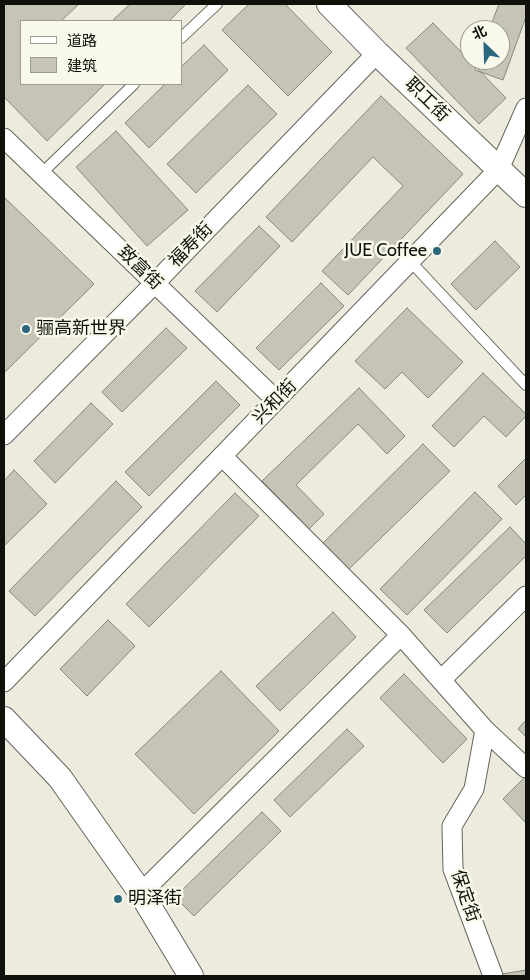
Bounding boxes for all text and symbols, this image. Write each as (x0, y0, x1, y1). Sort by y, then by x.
legend (20, 20, 182, 85)
north arrow (460, 20, 510, 70)
text: 北 (469, 21, 489, 43)
text: 道路 (67, 32, 97, 50)
text: 建筑 (67, 57, 97, 75)
street label: 职工街 (400, 73, 454, 127)
street label: 福寿街 (164, 218, 218, 272)
place label: JUE Coffee (345, 240, 427, 262)
street label: 致富街 (113, 241, 167, 295)
marker: JUE Coffee (431, 245, 443, 257)
place label: 骊高新世界 (36, 318, 126, 340)
marker: 骊高新世界 (20, 323, 32, 335)
street label: 兴和街 (248, 375, 302, 429)
street label: 保定街 (446, 867, 484, 925)
place label: 明泽街 (128, 888, 182, 910)
marker: 明泽街 (112, 893, 124, 905)

